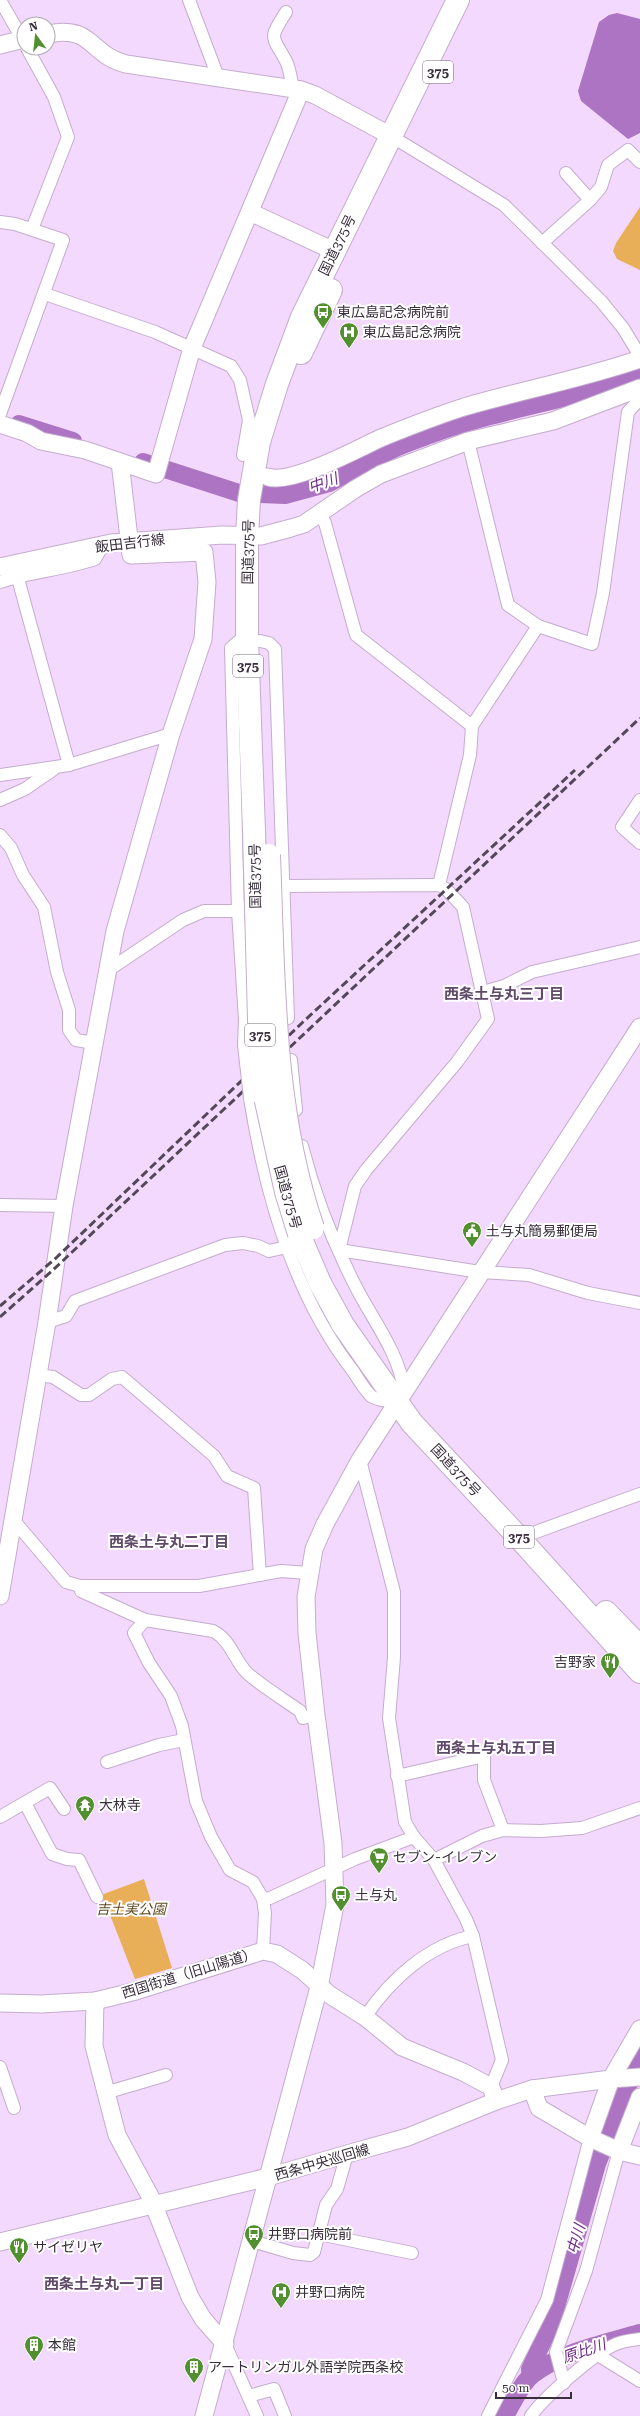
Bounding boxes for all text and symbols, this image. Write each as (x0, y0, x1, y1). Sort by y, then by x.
north arrow (16, 16, 56, 56)
text: N (28, 19, 40, 34)
road number: 375 (423, 61, 453, 83)
street label: 国道375号 (315, 212, 359, 278)
bus stop icon: 東広島記念病院前 (312, 301, 334, 329)
place label: 東広島記念病院前 (337, 304, 449, 320)
hospital icon: 東広島記念病院 (338, 321, 360, 349)
place label: 東広島記念病院 (363, 324, 461, 340)
water label: 中川 (306, 469, 342, 497)
street label: 国道375号 (239, 519, 257, 585)
street label: 飯田吉行線 (94, 531, 166, 555)
road number: 375 (233, 655, 263, 677)
street label: 国道375号 (246, 843, 264, 909)
district label: 西条土与丸三丁目 (444, 985, 564, 1003)
road number: 375 (245, 1024, 275, 1046)
street label: 国道375号 (271, 1163, 305, 1231)
public building icon: 土与丸簡易郵便局 (461, 1220, 483, 1248)
place label: 土与丸簡易郵便局 (486, 1223, 598, 1239)
street label: 国道375号 (428, 1441, 484, 1499)
road number: 375 (504, 1526, 534, 1548)
district label: 西条土与丸二丁目 (109, 1533, 229, 1551)
restaurant icon: 吉野家 (599, 1651, 621, 1679)
place label: 吉野家 (554, 1654, 596, 1670)
district label: 西条土与丸五丁目 (436, 1739, 556, 1757)
temple icon: 大林寺 (74, 1794, 96, 1822)
place label: 大林寺 (99, 1797, 141, 1813)
supermarket icon: セブン-イレブン (368, 1846, 390, 1874)
place label: セブン-イレブン (393, 1849, 497, 1865)
bus stop icon: 土与丸 (330, 1884, 352, 1912)
place label: 土与丸 (355, 1887, 397, 1903)
park label: 吉土実公園 (96, 1901, 168, 1917)
street label: 西国街道（旧山陽道） (120, 1945, 258, 2001)
street label: 西条中央巡回線 (273, 2141, 371, 2183)
water label: 中川 (563, 2220, 589, 2256)
bus stop icon: 井野口病院前 (243, 2223, 265, 2251)
place label: 井野口病院前 (268, 2226, 352, 2242)
restaurant icon: サイゼリヤ (8, 2236, 30, 2264)
place label: サイゼリヤ (33, 2239, 103, 2255)
district label: 西条土与丸一丁目 (44, 2275, 164, 2293)
hospital icon: 井野口病院 (270, 2281, 292, 2309)
place label: 井野口病院 (295, 2284, 365, 2300)
building icon: 本館 (23, 2334, 45, 2362)
water label: 原比川 (560, 2335, 610, 2367)
place label: 本館 (48, 2337, 76, 2353)
building icon: アートリンガル外語学院西条校 (183, 2356, 205, 2384)
place label: アートリンガル外語学院西条校 (208, 2359, 403, 2375)
scale bar (496, 2374, 571, 2400)
text: 50 m (502, 2381, 529, 2395)

